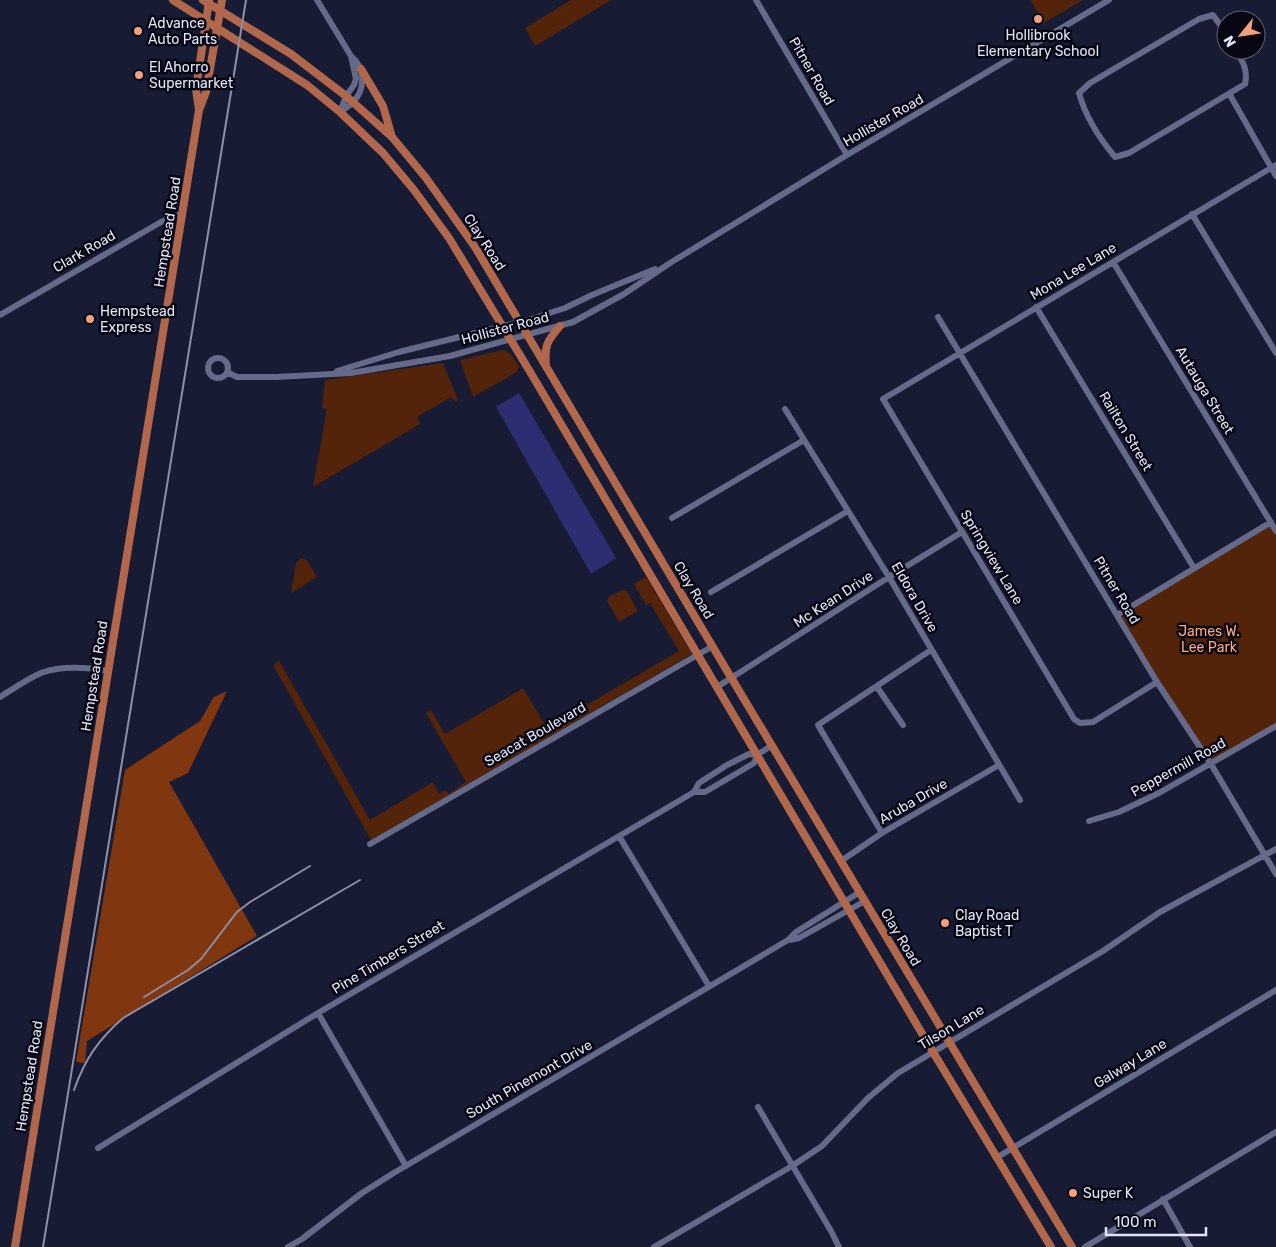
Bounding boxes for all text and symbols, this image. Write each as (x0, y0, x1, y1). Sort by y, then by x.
north arrow (1216, 10, 1266, 60)
marker: Hollibrook Elementary School (1032, 13, 1044, 25)
place label: Advance Auto Parts (148, 15, 217, 48)
marker: Advance Auto Parts (132, 25, 144, 37)
place label: Hollibrook Elementary School (977, 27, 1099, 60)
text: N (1220, 33, 1240, 50)
street label: Pitner Road (785, 34, 838, 108)
place label: El Ahorro Supermarket (149, 59, 234, 92)
marker: El Ahorro Supermarket (133, 69, 145, 81)
street label: Hollister Road (840, 91, 927, 150)
street label: Hempstead Road (150, 176, 185, 289)
street label: Clay Road (460, 211, 509, 274)
street label: Clark Road (50, 227, 119, 276)
street label: Mona Lee Lane (1027, 239, 1120, 304)
place label: Hempstead Express (100, 303, 175, 336)
street label: Hollister Road (459, 309, 551, 348)
marker: Hempstead Express (84, 313, 96, 325)
street label: Autauga Street (1172, 343, 1238, 438)
street label: Railton Street (1095, 388, 1156, 474)
street label: Springview Lane (957, 507, 1027, 608)
street label: Pitner Road (1090, 553, 1143, 627)
street label: Clay Road (670, 558, 717, 622)
street label: Eldora Drive (888, 559, 942, 636)
street label: Mc Kean Drive (790, 567, 876, 631)
street label: Hempstead Road (77, 620, 112, 733)
park label: James W. Lee Park (1178, 623, 1240, 656)
street label: Seacat Boulevard (482, 699, 589, 770)
street label: Peppermill Road (1128, 734, 1229, 801)
street label: Aruba Drive (876, 775, 951, 828)
street label: Clay Road (877, 905, 924, 969)
place label: Clay Road Baptist T (955, 907, 1019, 940)
street label: Pine Timbers Street (329, 917, 448, 998)
marker: Clay Road Baptist T (939, 917, 951, 929)
street label: Tilson Lane (915, 1001, 987, 1054)
street label: Hempstead Road (12, 1020, 47, 1133)
street label: Galway Lane (1091, 1035, 1170, 1092)
street label: South Pinemont Drive (463, 1036, 595, 1122)
place label: Super K (1083, 1185, 1134, 1202)
marker: Super K (1067, 1187, 1079, 1199)
scale bar (1106, 1204, 1206, 1236)
text: 100 m (1114, 1213, 1156, 1231)

